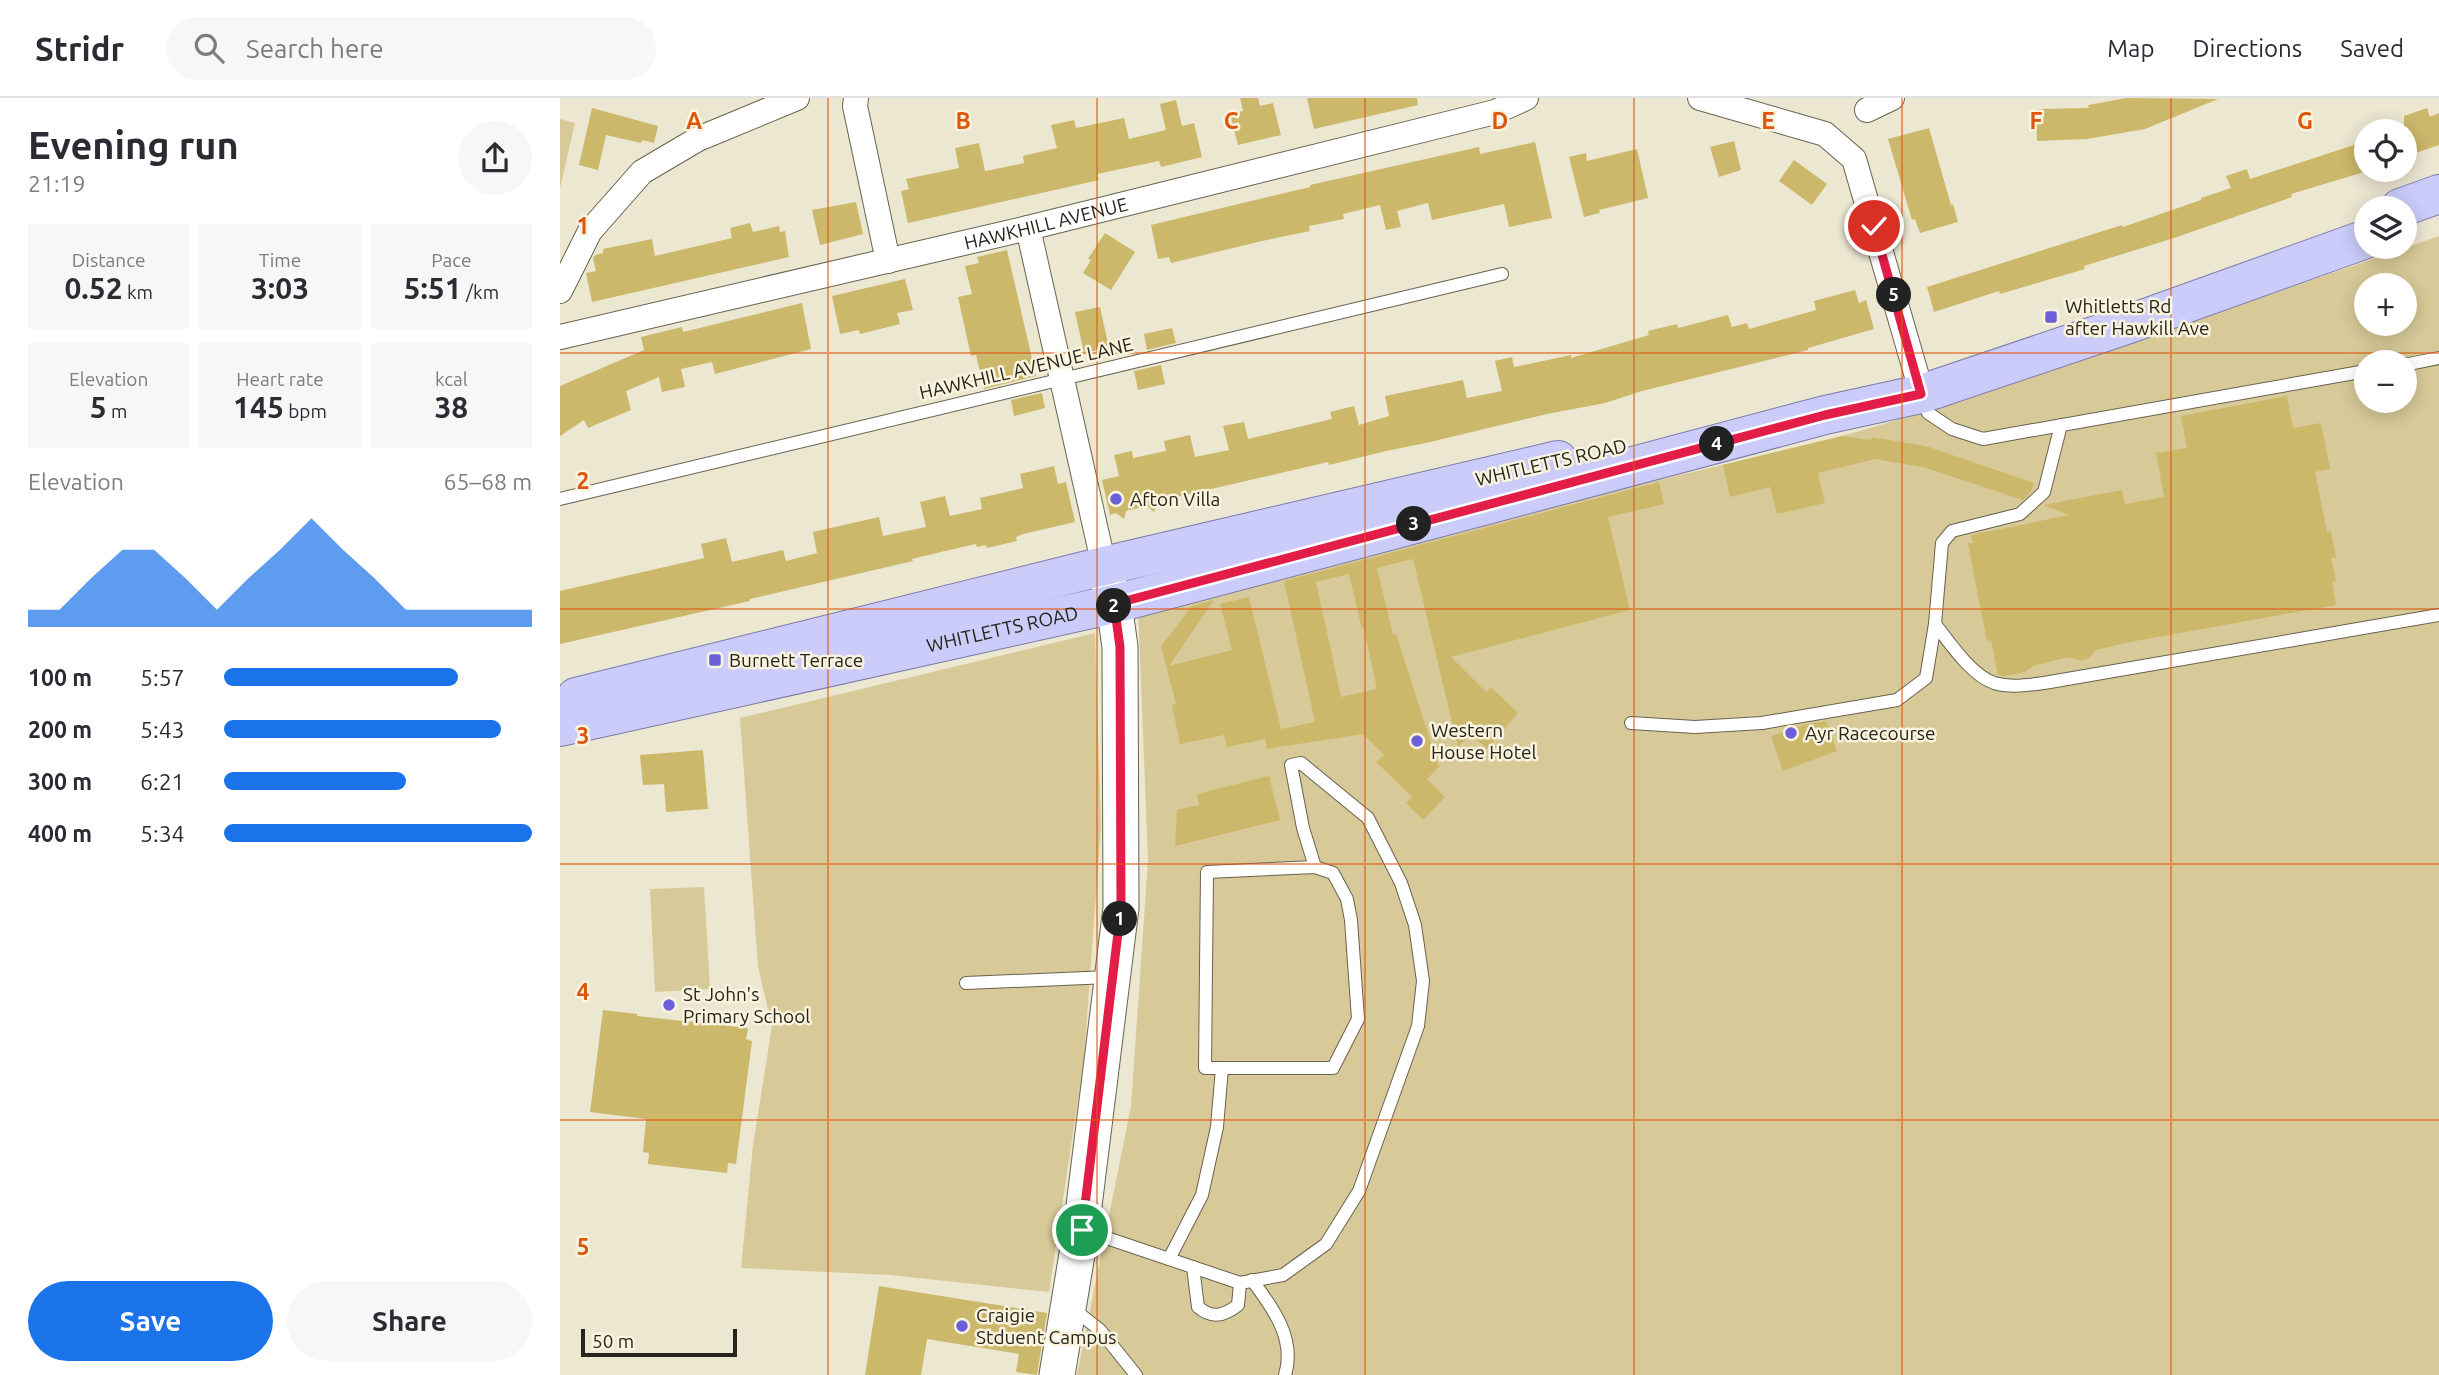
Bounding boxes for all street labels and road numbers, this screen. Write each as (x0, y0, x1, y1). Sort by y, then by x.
street label: HAWKHILL AVENUE (962, 193, 1130, 254)
street label: HAWKHILL AVENUE LANE (917, 333, 1135, 403)
street label: WHITLETTS ROAD (1473, 434, 1629, 490)
street label: WHITLETTS ROAD (924, 601, 1080, 656)

